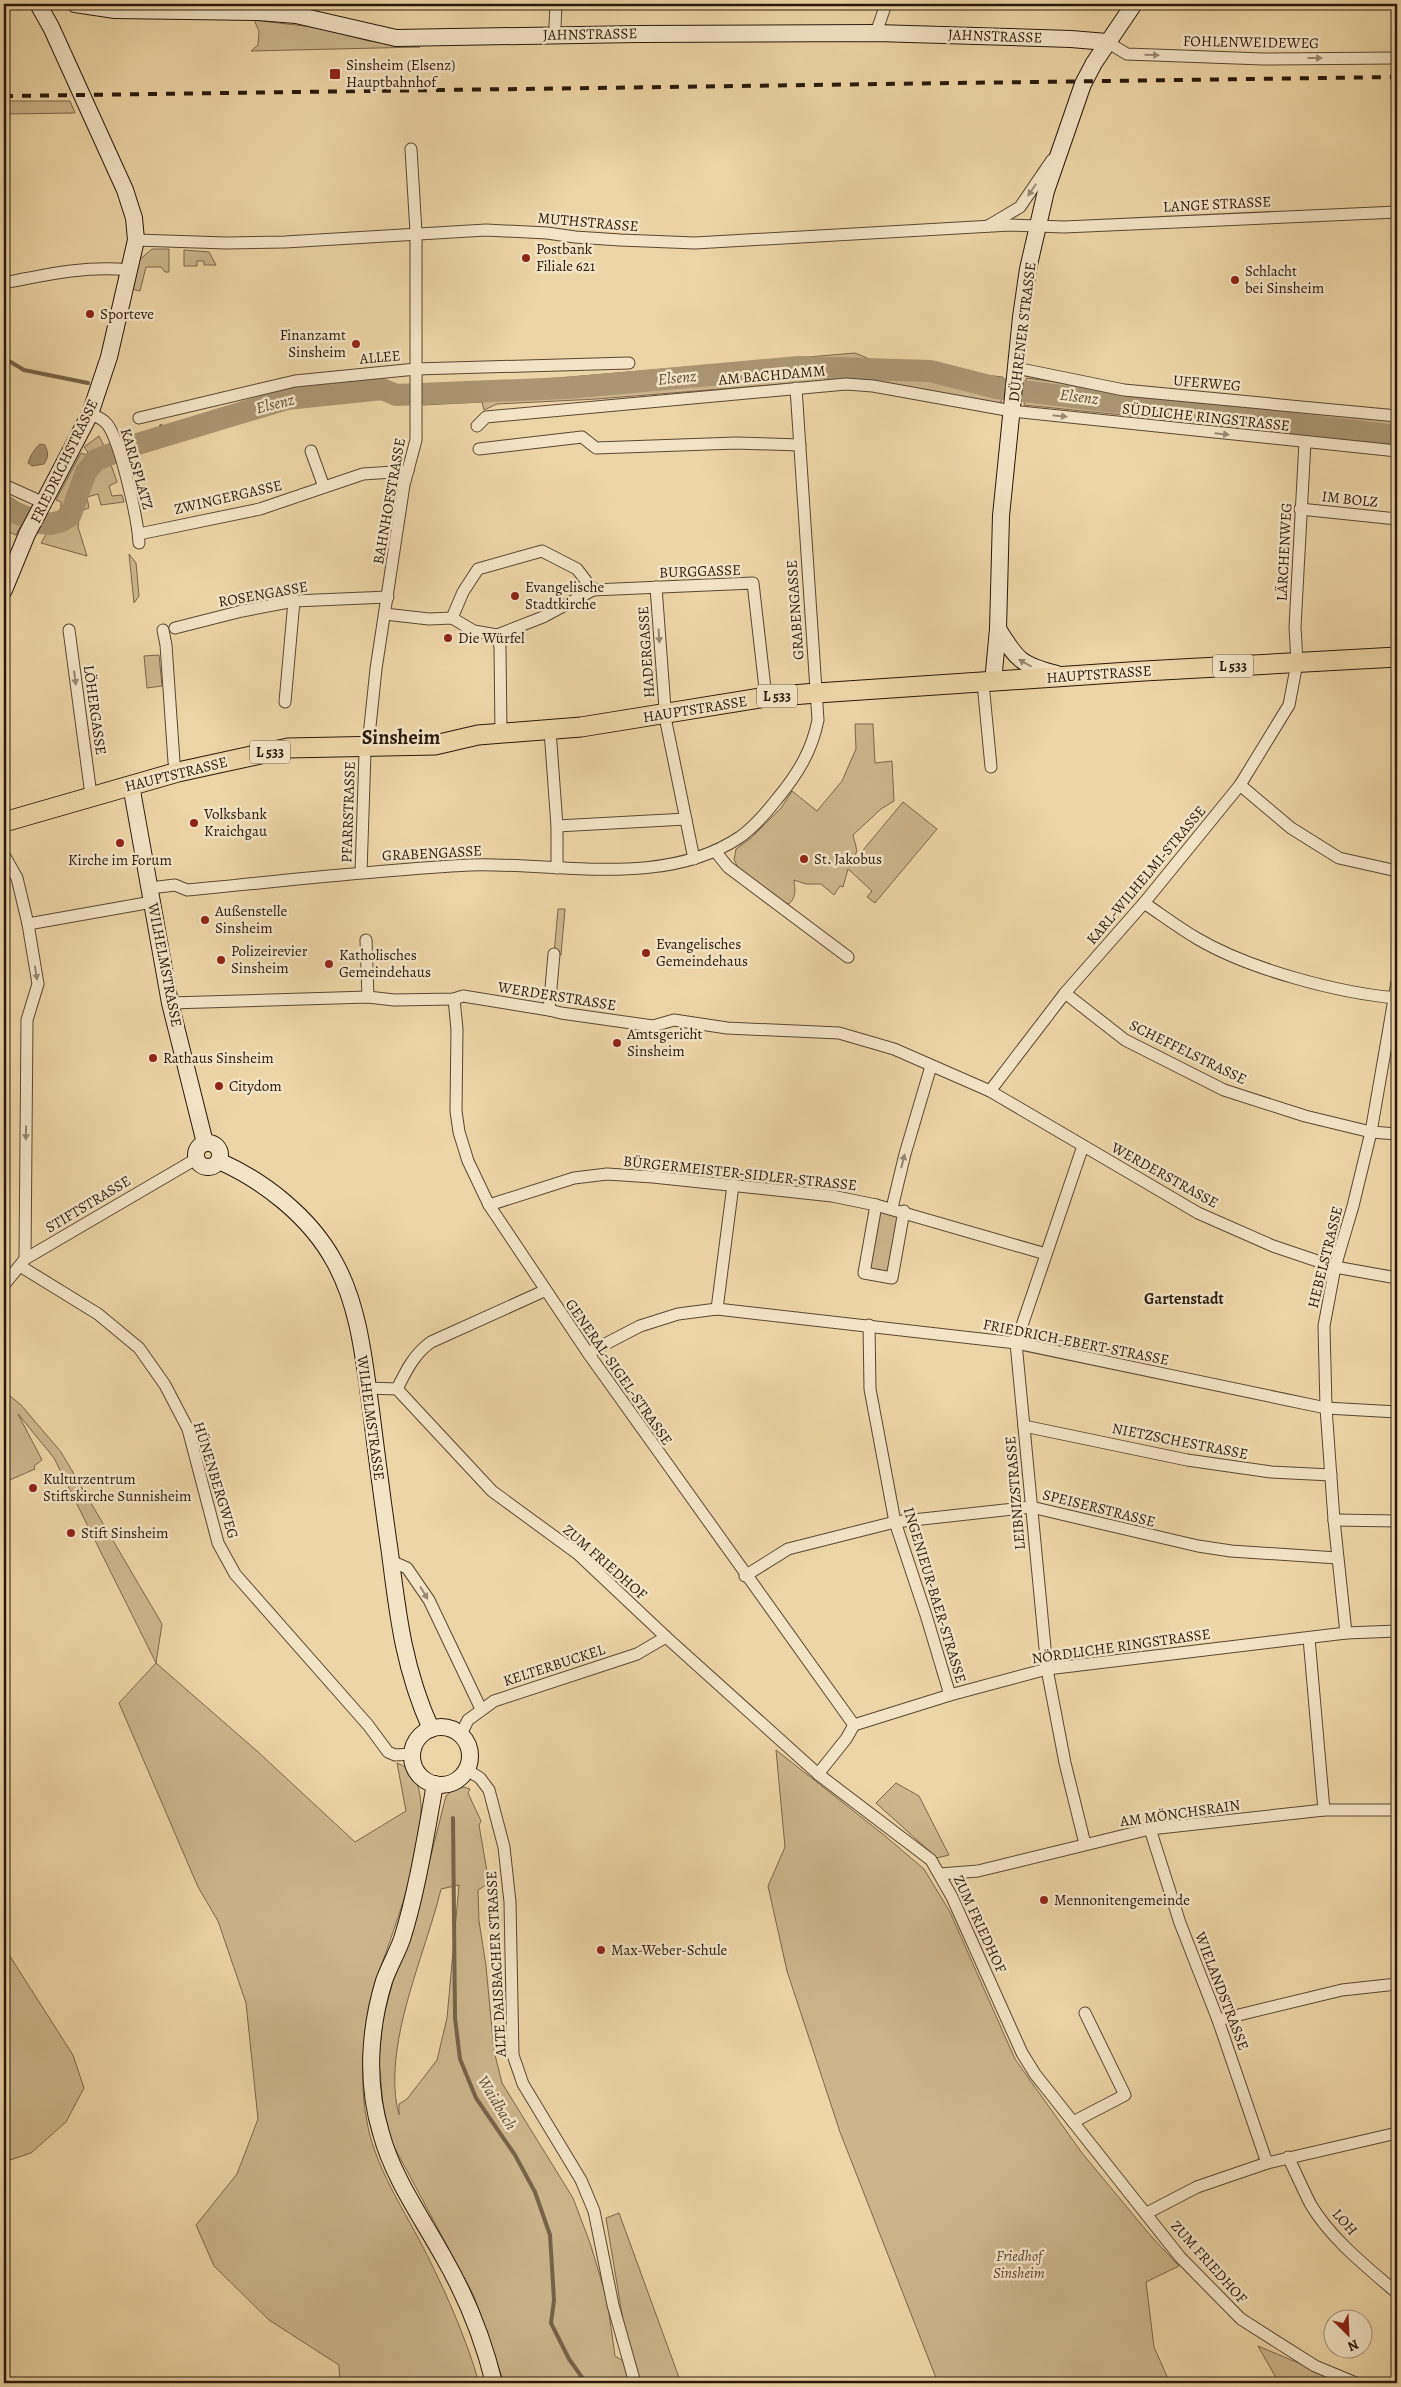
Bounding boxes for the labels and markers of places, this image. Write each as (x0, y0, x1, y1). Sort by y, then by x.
place label: Sinsheim (Elsenz) Hauptbahnhof (346, 55, 455, 92)
marker: Sinsheim (Elsenz) Hauptbahnhof (328, 67, 342, 81)
place label: Postbank Filiale 621 (536, 239, 595, 276)
marker: Postbank Filiale 621 (520, 252, 532, 264)
place label: Schlacht bei Sinsheim (1245, 261, 1325, 298)
marker: Schlacht bei Sinsheim (1229, 274, 1241, 286)
place label: Sporteve (100, 304, 154, 324)
marker: Sporteve (84, 308, 96, 320)
place label: Finanzamt Sinsheim (280, 325, 347, 362)
marker: Finanzamt Sinsheim (350, 338, 362, 350)
place label: Evangelische Stadtkirche (525, 577, 605, 614)
marker: Evangelische Stadtkirche (509, 590, 521, 602)
place label: Die Würfel (458, 628, 525, 648)
marker: Die Würfel (442, 632, 454, 644)
place label: Volksbank Kraichgau (203, 804, 268, 841)
marker: Volksbank Kraichgau (188, 817, 200, 829)
marker: Kirche im Forum (114, 837, 126, 849)
place label: St. Jakobus (814, 849, 882, 869)
place label: Kirche im Forum (68, 850, 172, 870)
marker: St. Jakobus (798, 853, 810, 865)
place label: Außenstelle Sinsheim (214, 901, 287, 938)
marker: Außenstelle Sinsheim (199, 914, 211, 926)
place label: Evangelisches Gemeindehaus (656, 934, 748, 971)
place label: Polizeirevier Sinsheim (231, 941, 308, 978)
place label: Katholisches Gemeindehaus (339, 945, 431, 982)
marker: Evangelisches Gemeindehaus (640, 947, 652, 959)
marker: Polizeirevier Sinsheim (215, 954, 227, 966)
marker: Katholisches Gemeindehaus (323, 958, 335, 970)
place label: Amtsgericht Sinsheim (626, 1024, 703, 1061)
marker: Amtsgericht Sinsheim (611, 1037, 623, 1049)
place label: Rathaus Sinsheim (163, 1048, 274, 1068)
marker: Rathaus Sinsheim (147, 1052, 159, 1064)
place label: Citydom (229, 1076, 282, 1096)
marker: Citydom (213, 1080, 225, 1092)
place label: Kulturzentrum Stiftskirche Sunnisheim (43, 1469, 192, 1506)
marker: Kulturzentrum Stiftskirche Sunnisheim (27, 1482, 39, 1494)
place label: Stift Sinsheim (81, 1523, 169, 1543)
marker: Stift Sinsheim (65, 1527, 77, 1539)
place label: Mennonitengemeinde (1054, 1890, 1190, 1910)
marker: Mennonitengemeinde (1038, 1894, 1050, 1906)
place label: Max-Weber-Schule (611, 1940, 728, 1960)
marker: Max-Weber-Schule (595, 1944, 607, 1956)

